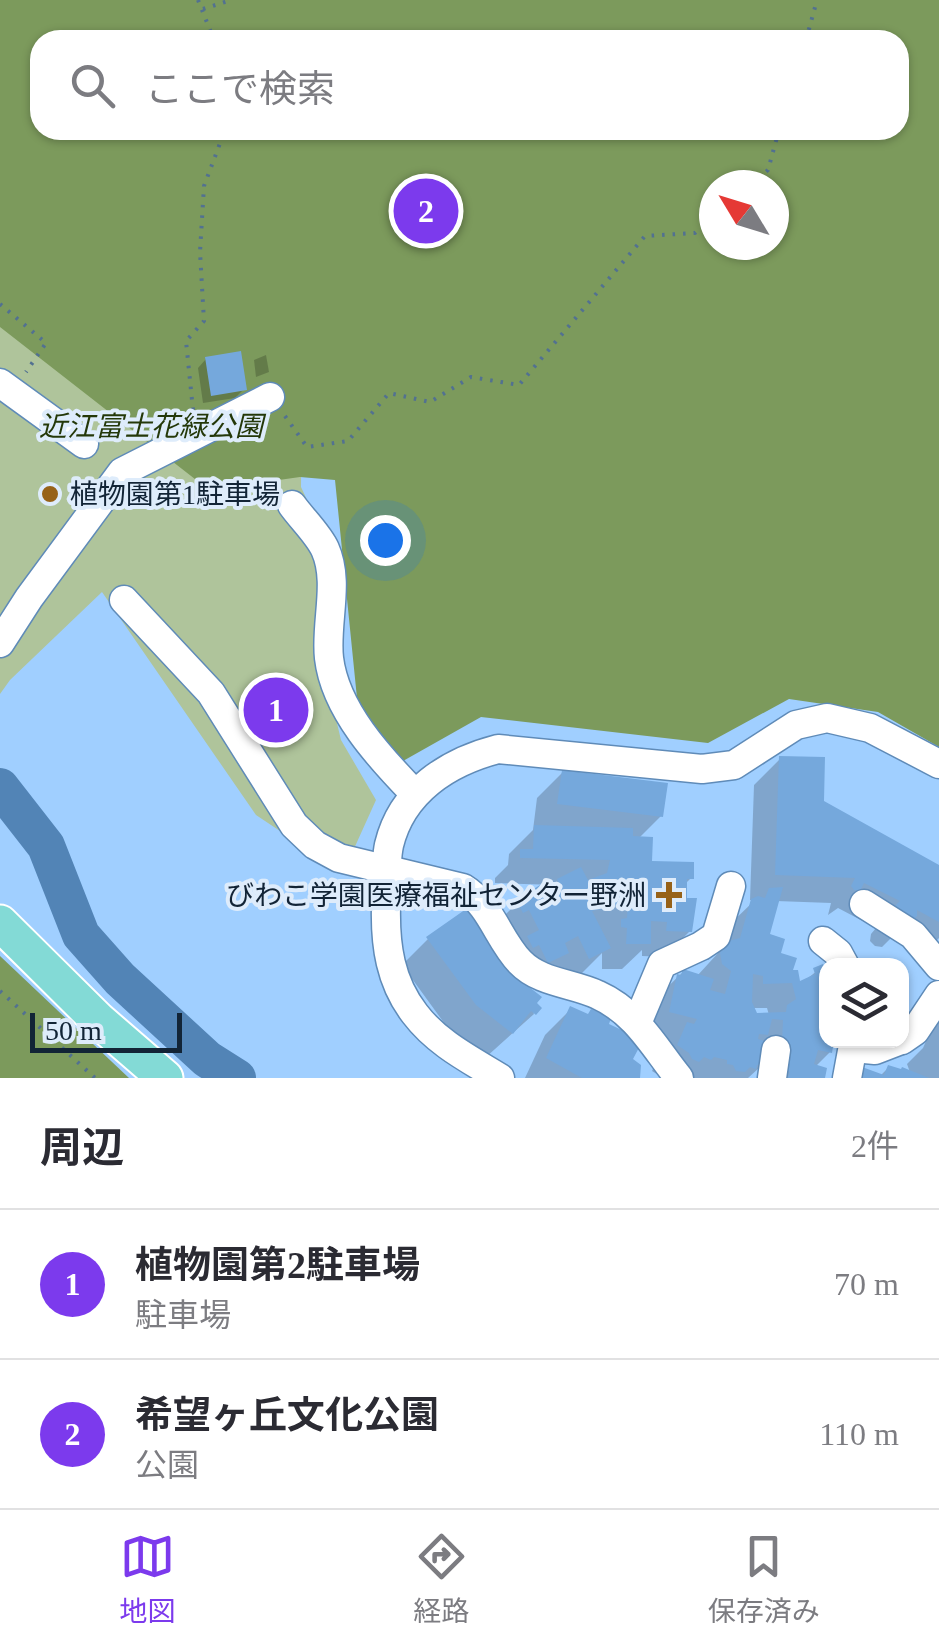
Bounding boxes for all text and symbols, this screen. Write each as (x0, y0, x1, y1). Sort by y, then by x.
search box (30, 30, 909, 140)
icon: search (65, 58, 120, 113)
text: ここで検索 (145, 68, 335, 110)
north arrow (699, 170, 789, 260)
pin: 2 (394, 174, 458, 248)
park label: 近江富士花緑公園 (39, 411, 267, 442)
place label: 植物園第1駐車場 (70, 479, 280, 510)
marker: 植物園第1駐車場 (39, 483, 61, 505)
your location (360, 515, 411, 566)
pin: 1 (244, 672, 308, 748)
place label: びわこ学園医療福祉センター野洲 (226, 880, 646, 911)
marker: びわこ学園医療福祉センター野洲 (656, 882, 682, 908)
map controls (819, 958, 909, 1048)
button: layers (819, 958, 909, 1048)
scale bar (30, 1008, 182, 1052)
text: 50 m (45, 1015, 102, 1046)
text: 周辺 (40, 1125, 124, 1171)
text: 2件 (851, 1128, 899, 1164)
text: 植物園第2駐車場 (135, 1244, 420, 1286)
text: 1 (65, 1266, 81, 1302)
text: 70 m (834, 1266, 899, 1302)
text: 駐車場 (135, 1297, 231, 1333)
text: 希望ヶ丘文化公園 (135, 1394, 439, 1436)
text: 2 (65, 1416, 81, 1452)
text: 110 m (819, 1416, 899, 1452)
text: 公園 (135, 1447, 199, 1483)
tab: 地図 (119, 1529, 175, 1629)
tab: 経路 (413, 1529, 470, 1629)
tab: 保存済み (708, 1529, 820, 1629)

